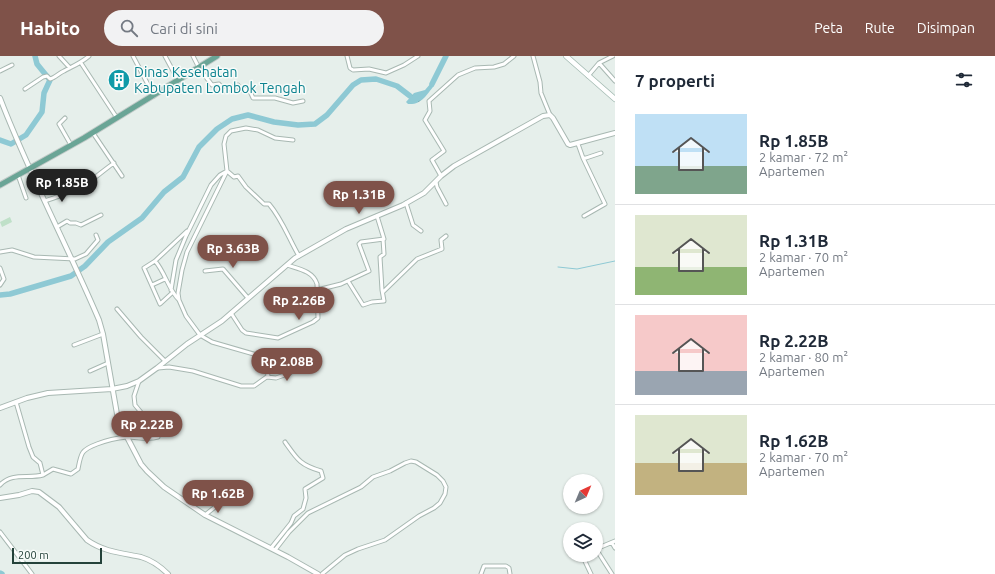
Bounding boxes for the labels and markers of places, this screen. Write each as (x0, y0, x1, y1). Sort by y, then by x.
place label: Dinas Kesehatan Kabupaten Lombok Tengah (134, 64, 306, 96)
building icon: Dinas Kesehatan Kabupaten Lombok Tengah (106, 67, 132, 93)
pin: Rp 1.85B (21, 169, 103, 203)
pin: Rp 1.31B (318, 181, 400, 215)
pin: Rp 3.63B (192, 235, 274, 269)
pin: Rp 2.26B (258, 287, 340, 321)
pin: Rp 2.08B (246, 348, 328, 382)
pin: Rp 2.22B (106, 411, 188, 445)
pin: Rp 1.62B (177, 480, 259, 514)

